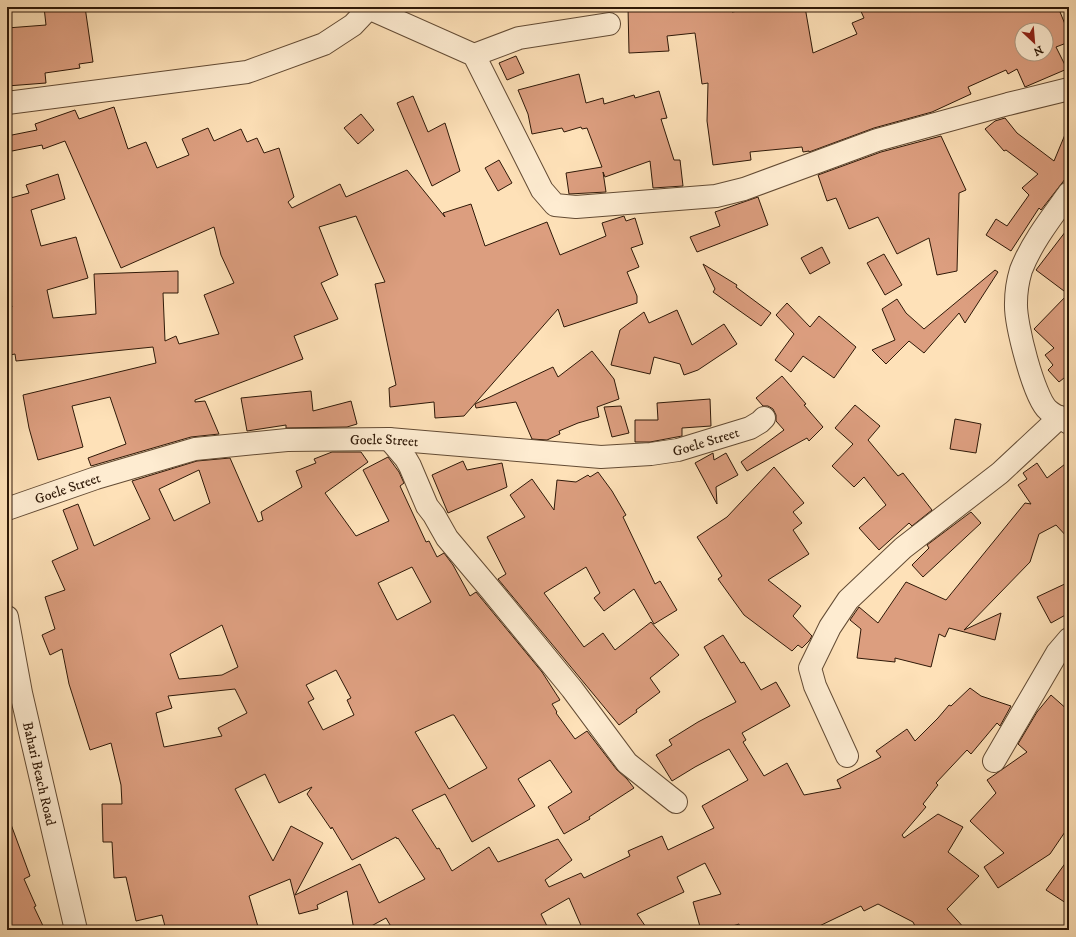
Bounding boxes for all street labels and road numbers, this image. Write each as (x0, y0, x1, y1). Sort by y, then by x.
street label: Goele Street (672, 424, 742, 461)
street label: Goele Street (350, 431, 419, 451)
street label: Goele Street (32, 469, 103, 509)
street label: Bahari Beach Road (18, 720, 59, 827)

